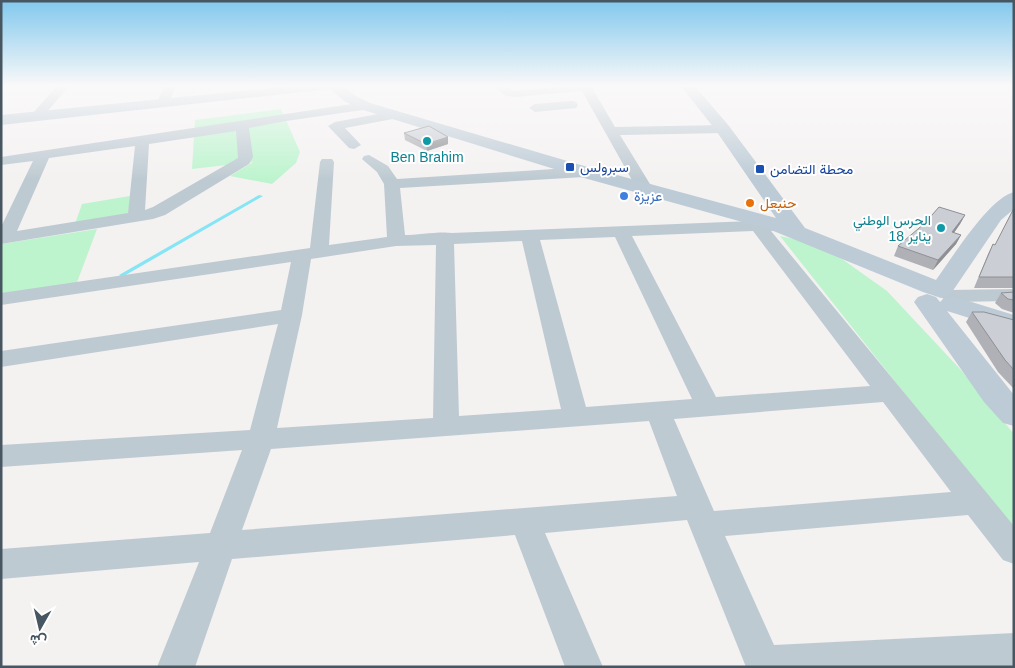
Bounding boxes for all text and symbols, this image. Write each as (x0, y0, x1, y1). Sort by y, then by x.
marker: Ben Brahim (421, 135, 433, 147)
place label: Ben Brahim (390, 149, 464, 165)
place label: سبرولس (580, 159, 629, 176)
marker: سبرولس (564, 161, 576, 173)
place label: محطة التضامن (770, 161, 853, 178)
marker: محطة التضامن (754, 163, 766, 175)
place label: عزيزة (634, 188, 662, 205)
marker: عزيزة (618, 190, 630, 202)
place label: حنبعل (760, 195, 796, 212)
marker: حنبعل (744, 197, 756, 209)
place label: الحرس الوطني 18 يناير (853, 212, 931, 245)
marker: الحرس الوطني 18 يناير (935, 222, 947, 234)
north arrow (15, 603, 65, 653)
text: ش (29, 631, 48, 650)

